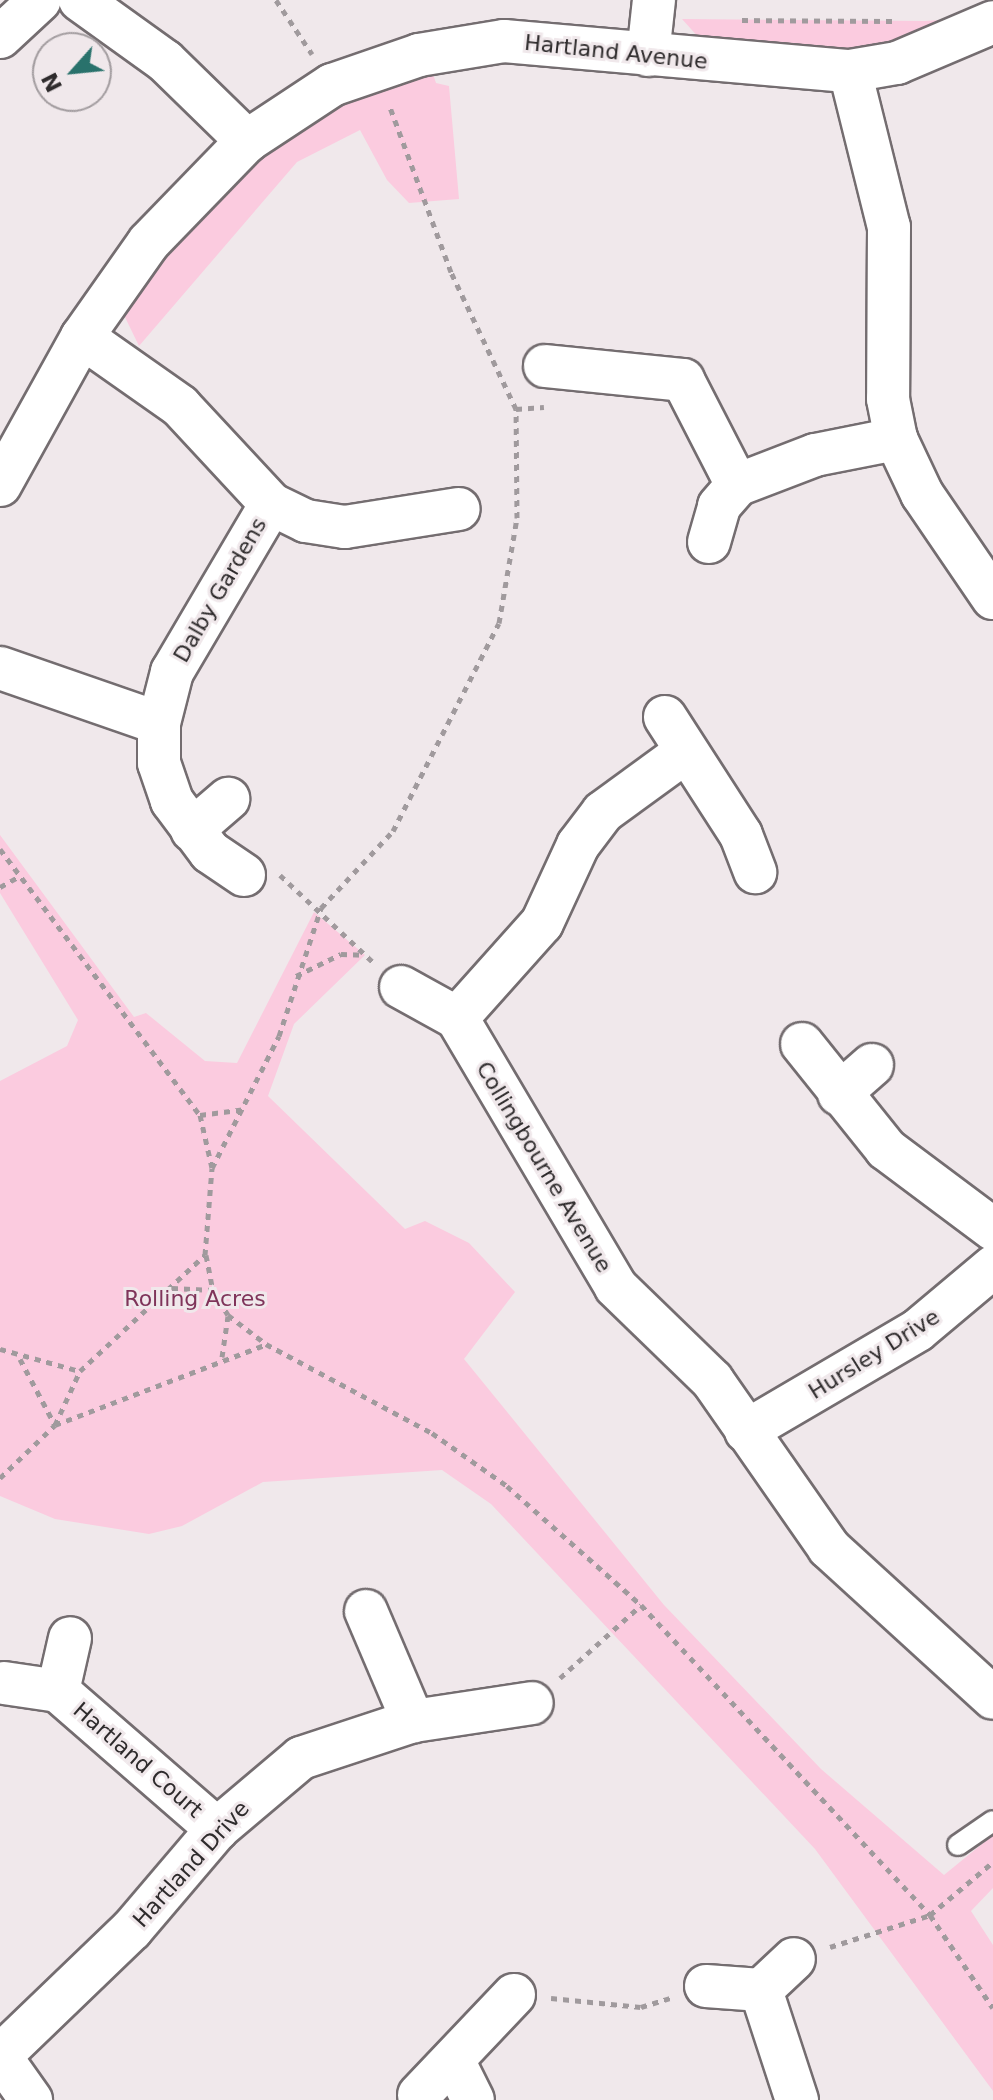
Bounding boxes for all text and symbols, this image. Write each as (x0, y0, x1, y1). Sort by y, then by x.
street label: Hartland Avenue (523, 29, 709, 75)
north arrow (32, 32, 112, 112)
text: N (37, 68, 67, 96)
street label: Dalby Gardens (168, 513, 272, 667)
street label: Collingbourne Avenue (471, 1057, 617, 1277)
park label: Rolling Acres (124, 1286, 266, 1312)
street label: Hursley Drive (804, 1303, 944, 1405)
street label: Hartland Court (68, 1697, 208, 1823)
street label: Hartland Drive (127, 1795, 255, 1933)

